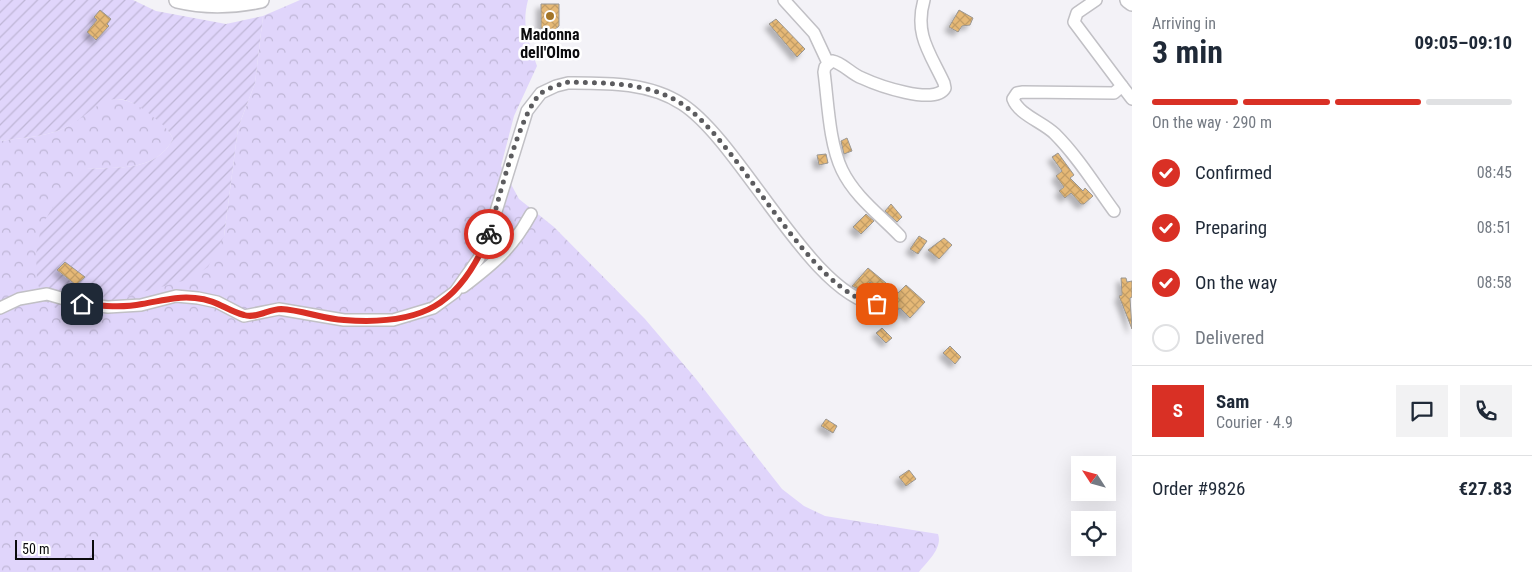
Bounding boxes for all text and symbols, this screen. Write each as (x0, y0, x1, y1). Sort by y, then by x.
marker: Madonna dell'Olmo (544, 10, 556, 22)
text: Arriving in (1152, 14, 1216, 33)
place label: Madonna dell'Olmo (520, 25, 580, 62)
text: 09:05–09:10 (1414, 31, 1512, 54)
text: 3 min (1152, 33, 1223, 71)
text: On the way · 290 m (1152, 113, 1272, 132)
icon: check (1152, 159, 1180, 187)
text: Confirmed (1195, 161, 1272, 184)
text: 08:45 (1477, 163, 1512, 182)
courier (464, 209, 514, 259)
icon: check (1152, 214, 1180, 242)
text: Preparing (1195, 216, 1267, 239)
text: 08:51 (1477, 218, 1512, 237)
icon: bike (475, 220, 503, 248)
icon: check (1152, 269, 1180, 297)
text: On the way (1195, 271, 1277, 294)
text: 08:58 (1477, 273, 1512, 292)
pin (61, 283, 103, 325)
pin (856, 283, 898, 325)
icon: home (68, 290, 96, 318)
icon: bag (863, 290, 891, 318)
text: Delivered (1195, 326, 1264, 349)
button: chat (1396, 385, 1448, 437)
button: phone (1460, 385, 1512, 437)
text: Sam (1216, 390, 1249, 413)
text: S (1173, 399, 1183, 422)
text: Courier · 4.9 (1216, 413, 1293, 432)
north arrow (1071, 456, 1116, 501)
map controls (1071, 456, 1116, 556)
text: Order #9826 (1152, 477, 1245, 500)
text: €27.83 (1458, 477, 1512, 500)
button: locate (1071, 511, 1116, 556)
scale bar (15, 537, 94, 560)
text: 50 m (22, 541, 50, 557)

